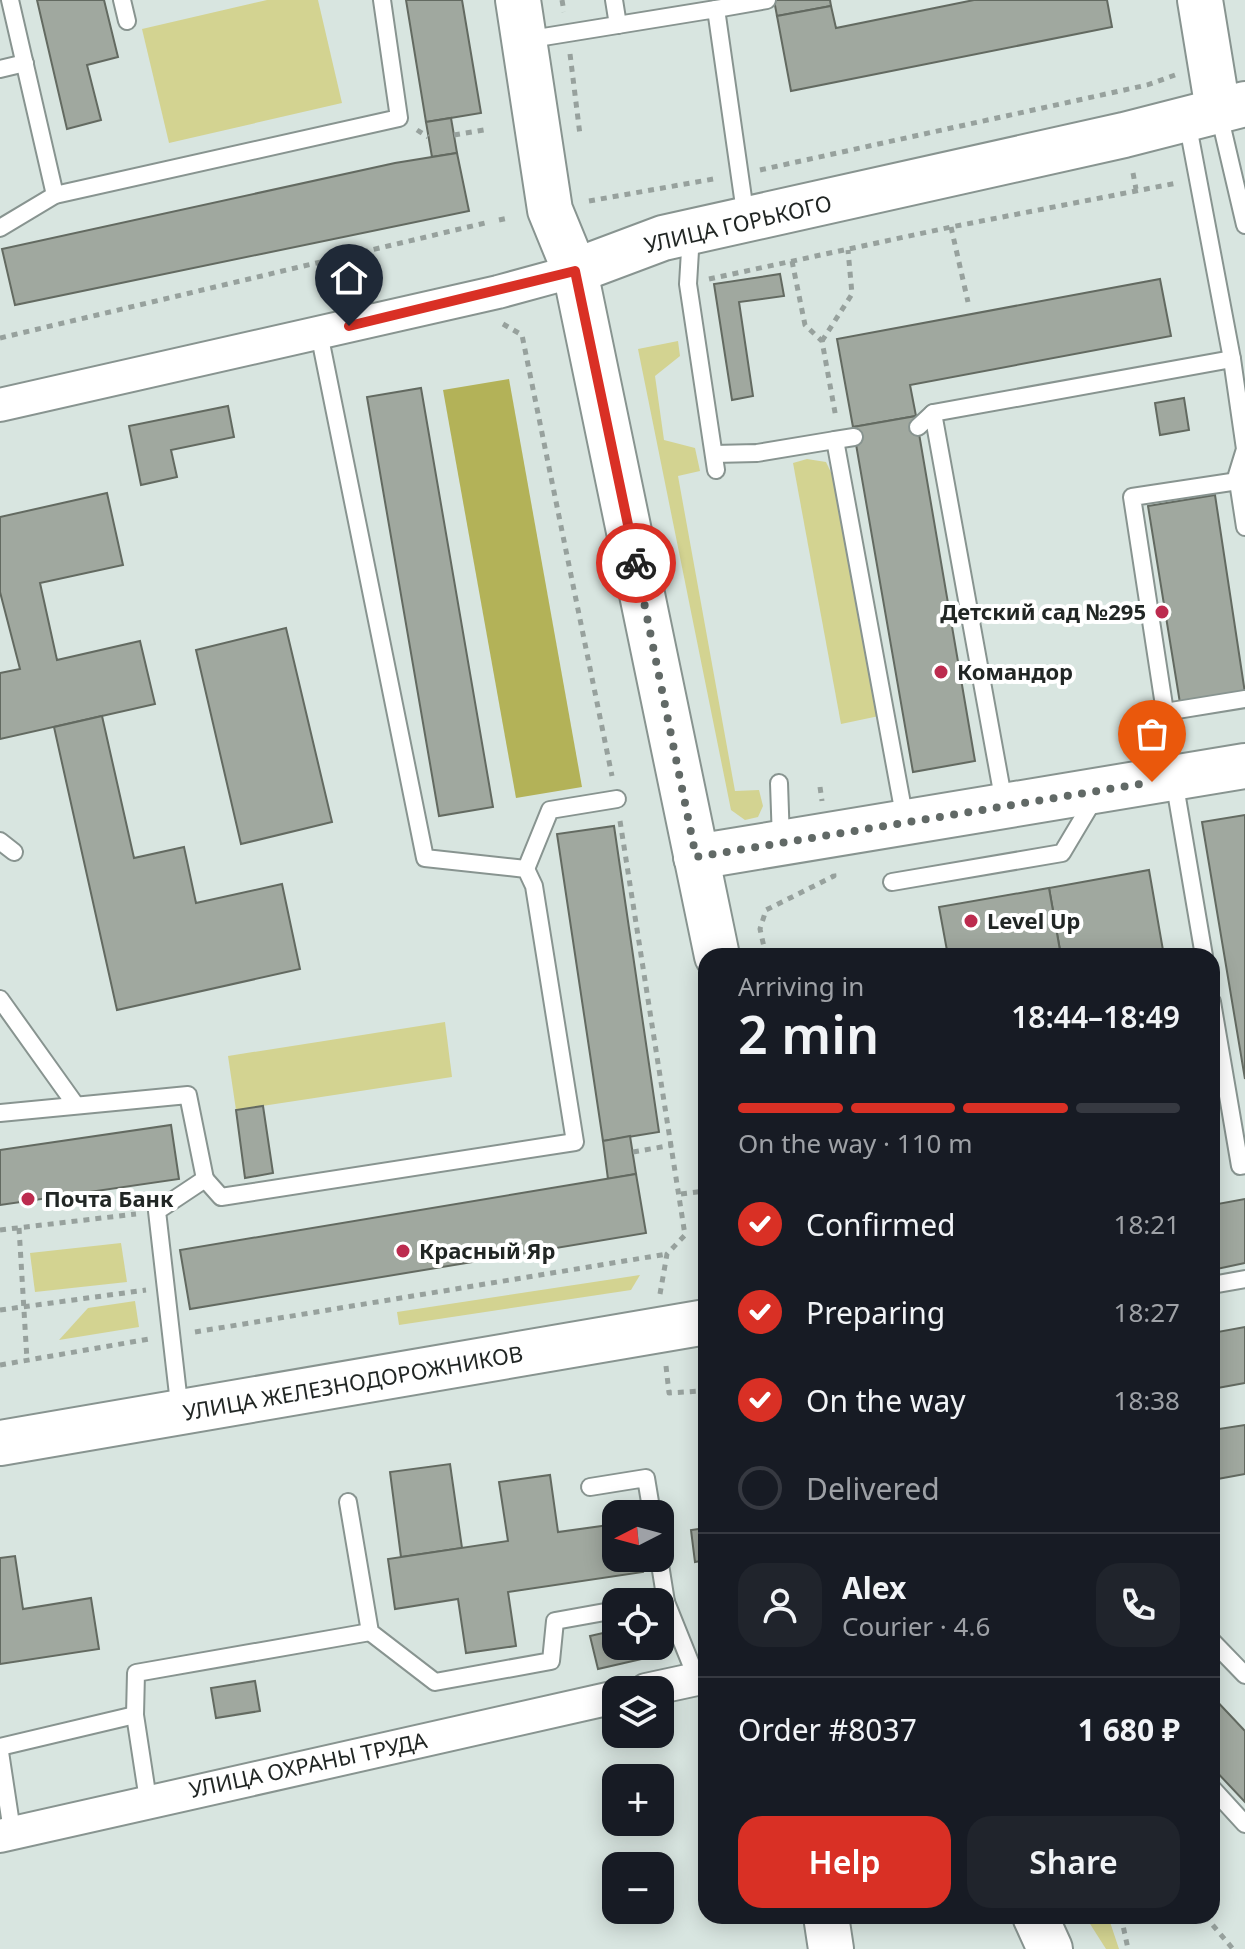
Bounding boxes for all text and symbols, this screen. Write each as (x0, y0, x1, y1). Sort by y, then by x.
street label: УЛИЦА ГОРЬКОГО (641, 187, 834, 259)
pin (315, 244, 383, 326)
icon: home (327, 256, 371, 300)
courier (596, 523, 676, 603)
icon: bike (614, 541, 658, 585)
place label: Детский сад №295 (940, 596, 1146, 626)
marker: Детский сад №295 (1153, 603, 1171, 621)
place label: Командор (957, 656, 1073, 686)
marker: Командор (932, 663, 950, 681)
pin (1118, 700, 1186, 782)
icon: bag (1130, 712, 1174, 756)
place label: Level Up (987, 905, 1081, 935)
marker: Level Up (962, 912, 980, 930)
text: Arriving in (738, 968, 864, 1004)
text: 18:44–18:49 (1011, 996, 1180, 1037)
text: 2 min (738, 998, 879, 1069)
text: On the way · 110 m (738, 1125, 972, 1161)
place label: Почта Банк (44, 1183, 174, 1213)
marker: Почта Банк (19, 1190, 37, 1208)
icon: check (738, 1202, 782, 1246)
text: Confirmed (806, 1204, 956, 1245)
text: 18:21 (1114, 1206, 1180, 1242)
place label: Красный Яр (419, 1235, 556, 1265)
marker: Красный Яр (394, 1242, 412, 1260)
icon: check (738, 1290, 782, 1334)
text: Preparing (806, 1292, 945, 1333)
text: 18:27 (1114, 1294, 1180, 1330)
street label: УЛИЦА ЖЕЛЕЗНОДОРОЖНИКОВ (181, 1337, 525, 1427)
icon: check (738, 1378, 782, 1422)
text: On the way (806, 1380, 966, 1421)
text: 18:38 (1114, 1382, 1180, 1418)
text: Delivered (806, 1468, 940, 1509)
north arrow (602, 1500, 674, 1572)
map controls (602, 1500, 674, 1924)
button: person (738, 1563, 822, 1647)
button: phone (1096, 1563, 1180, 1647)
text: Alex (842, 1567, 906, 1608)
button: locate (602, 1588, 674, 1660)
text: Courier · 4.6 (842, 1608, 990, 1644)
button: layers (602, 1676, 674, 1748)
text: Order #8037 (738, 1709, 917, 1750)
text: 1 680 ₽ (1078, 1709, 1180, 1750)
street label: УЛИЦА ОХРАНЫ ТРУДА (186, 1724, 430, 1804)
button: + (602, 1764, 674, 1836)
button: Help (738, 1816, 951, 1908)
button: Share (967, 1816, 1180, 1908)
button: − (602, 1852, 674, 1924)

